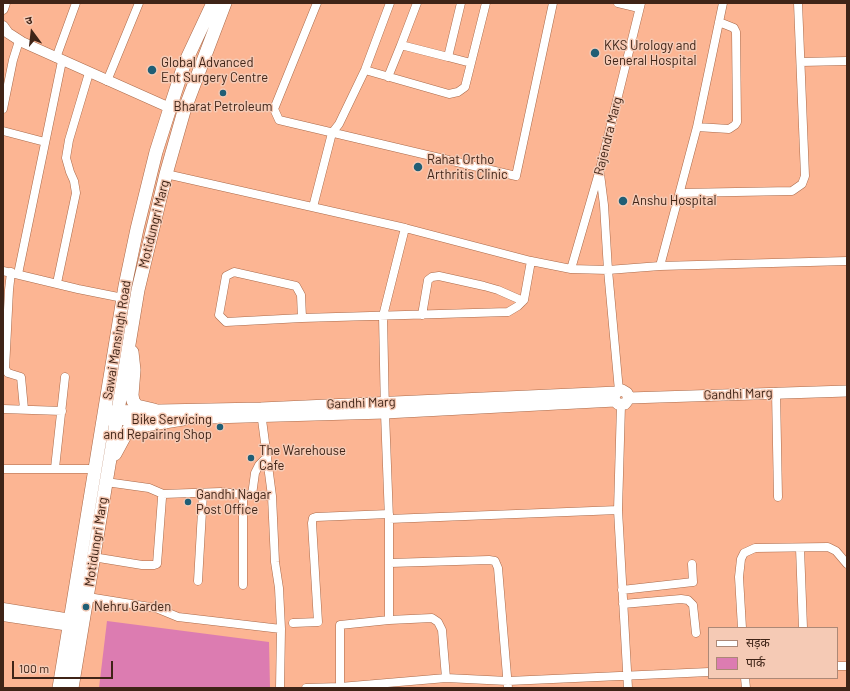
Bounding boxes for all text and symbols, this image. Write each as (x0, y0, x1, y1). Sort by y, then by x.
north arrow (12, 12, 52, 52)
text: उ (24, 13, 34, 27)
place label: KKS Urology and General Hospital (604, 38, 696, 69)
marker: KKS Urology and General Hospital (589, 47, 601, 59)
place label: Global Advanced Ent Surgery Centre (161, 55, 268, 86)
marker: Global Advanced Ent Surgery Centre (146, 64, 158, 76)
marker: Bharat Petroleum (218, 88, 228, 98)
street label: Rajendra Marg (591, 95, 625, 177)
place label: Bharat Petroleum (174, 99, 272, 115)
place label: Rahat Ortho Arthritis Clinic (427, 152, 508, 183)
marker: Rahat Ortho Arthritis Clinic (412, 161, 424, 173)
street label: Motidungri Marg (135, 178, 173, 270)
place label: Anshu Hospital (632, 193, 716, 209)
marker: Anshu Hospital (617, 195, 629, 207)
street label: Sawai Mansingh Road (100, 279, 134, 401)
street label: Gandhi Marg (703, 385, 773, 403)
street label: Gandhi Marg (326, 394, 396, 412)
place label: Bike Servicing and Repairing Shop (103, 412, 212, 443)
marker: Bike Servicing and Repairing Shop (215, 422, 225, 432)
place label: The Warehouse Cafe (259, 443, 346, 474)
marker: The Warehouse Cafe (246, 453, 256, 463)
place label: Gandhi Nagar Post Office (196, 487, 271, 518)
street label: Motidungri Marg (81, 496, 111, 588)
marker: Gandhi Nagar Post Office (183, 497, 193, 507)
place label: Nehru Garden (94, 599, 171, 615)
marker: Nehru Garden (81, 602, 91, 612)
legend (708, 627, 838, 679)
text: सड़क (746, 635, 770, 649)
scale bar (14, 653, 115, 679)
text: पार्क (746, 655, 765, 669)
text: 100 m (19, 661, 49, 675)

